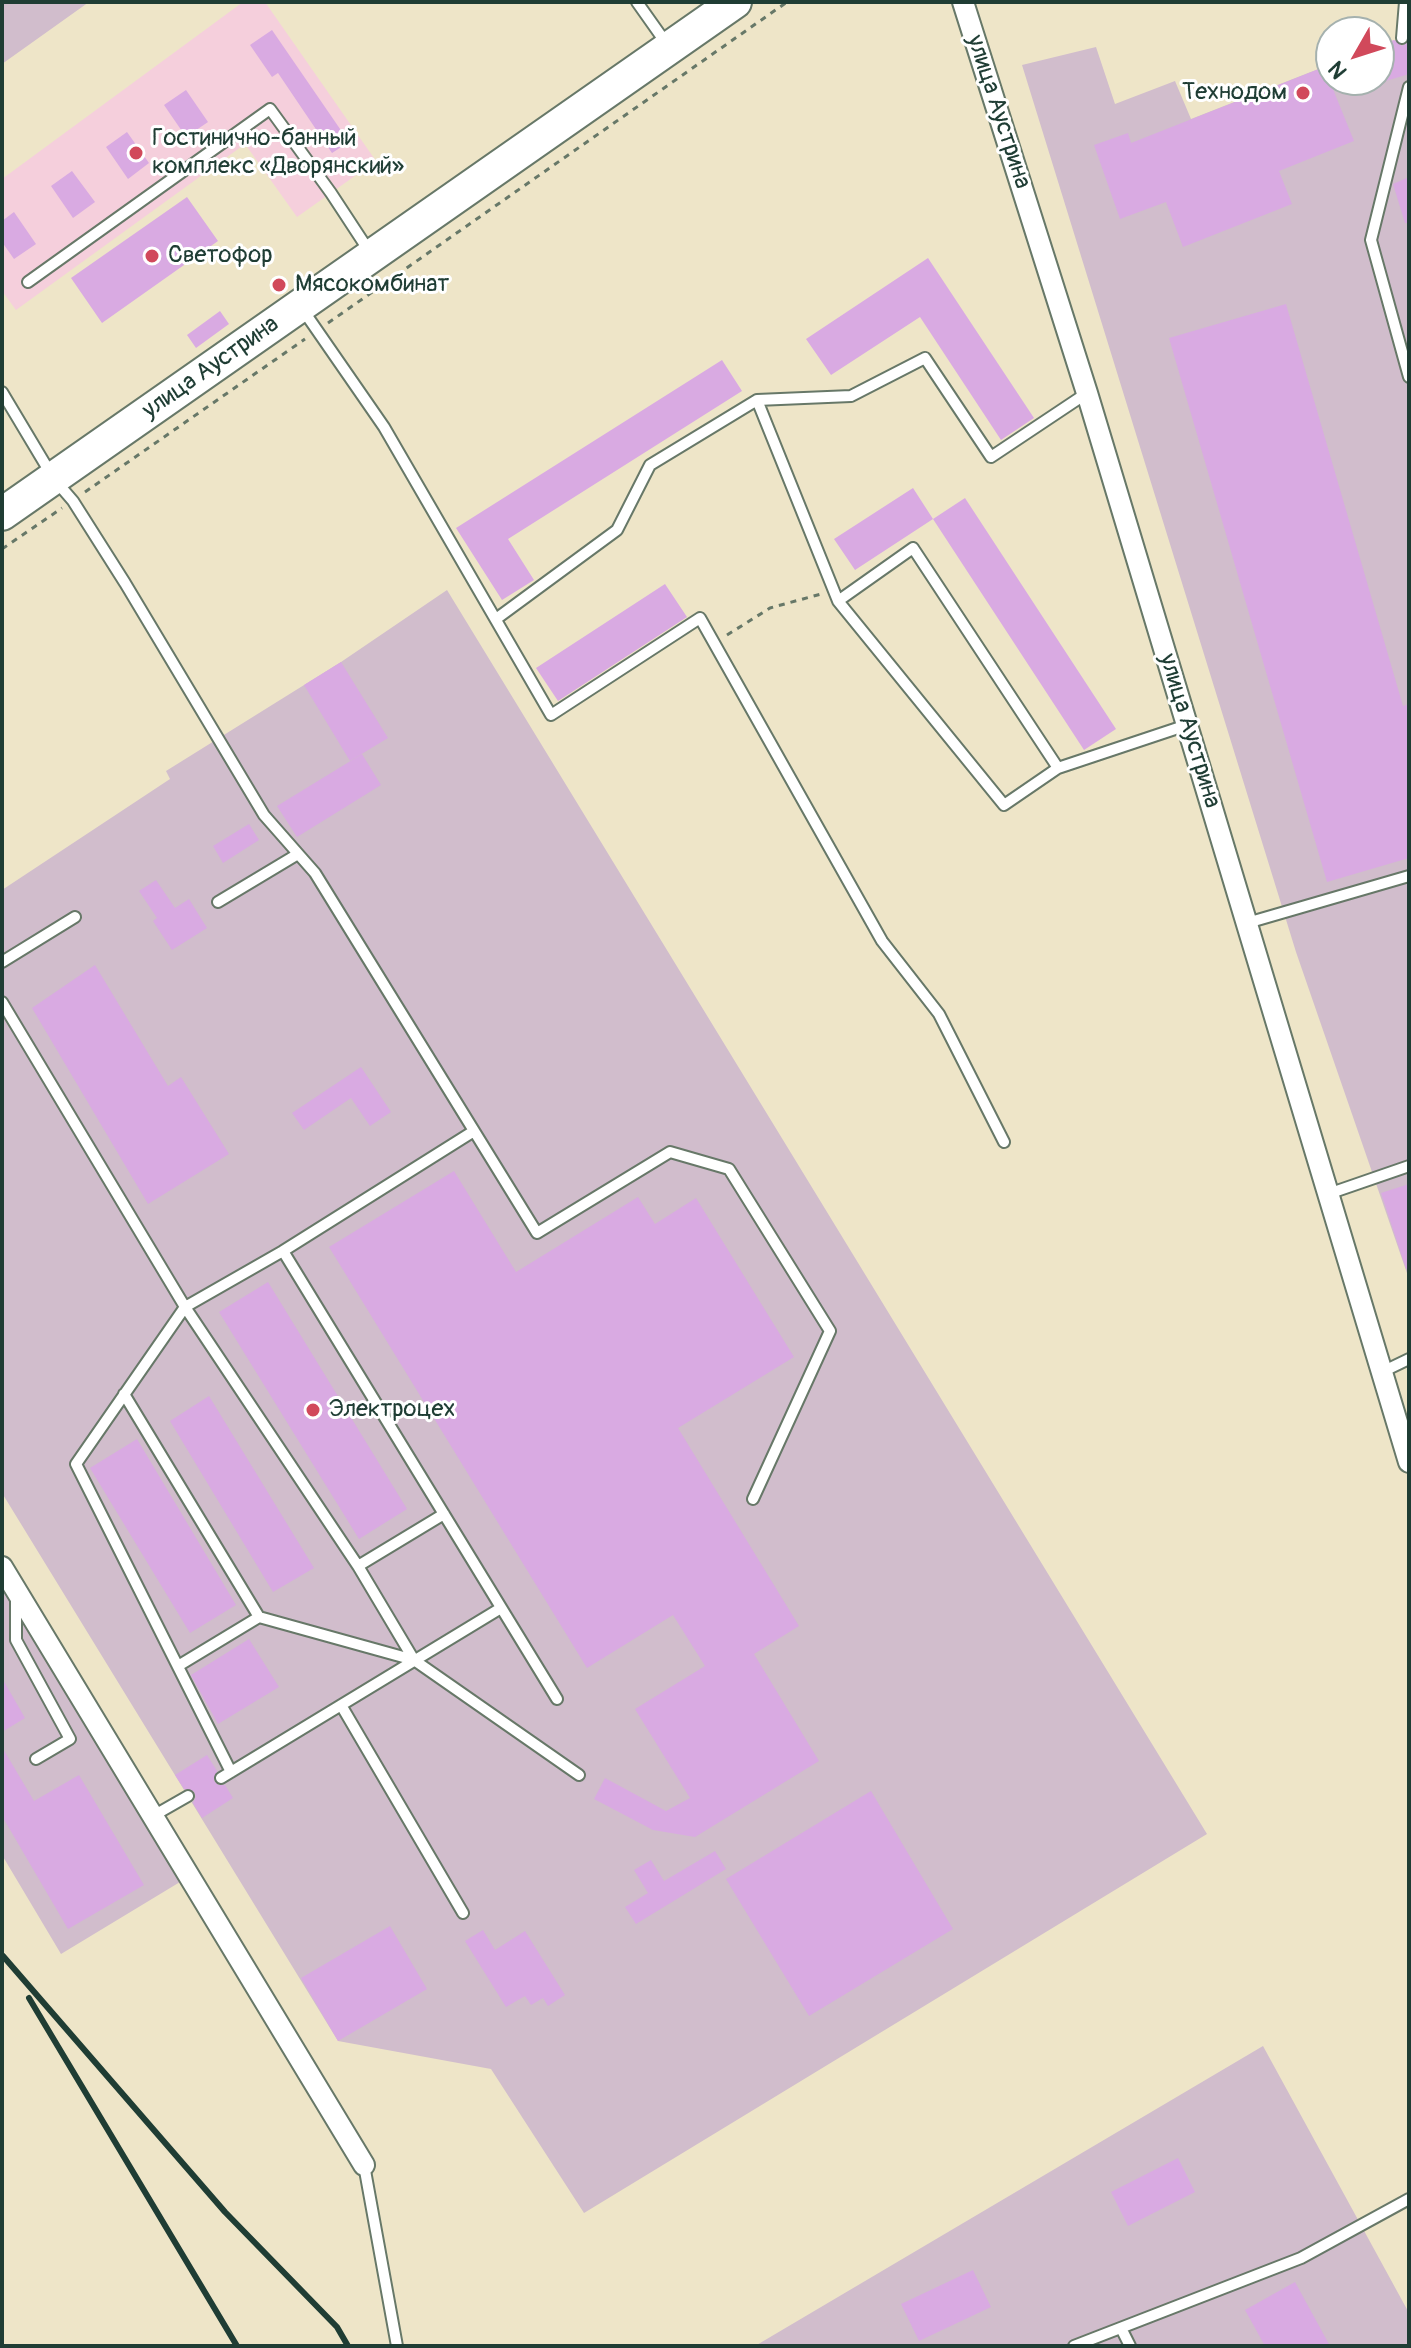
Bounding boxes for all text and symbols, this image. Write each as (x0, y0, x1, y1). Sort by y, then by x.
north arrow (1315, 16, 1395, 96)
street label: улица Аустрина (960, 32, 1036, 192)
text: N (1322, 55, 1353, 84)
place label: Технодом (1182, 79, 1287, 107)
marker: Технодом (1294, 84, 1312, 102)
place label: Гостинично-банный комплекс «Дворянский» (152, 125, 404, 181)
marker: Гостинично-банный комплекс «Дворянский» (127, 144, 145, 162)
place label: Светофор (168, 242, 273, 270)
marker: Светофор (143, 247, 161, 265)
place label: Мясокомбинат (295, 271, 449, 299)
marker: Мясокомбинат (270, 276, 288, 294)
street label: улица Аустрина (137, 310, 285, 426)
street label: улица Аустрина (1152, 650, 1226, 812)
place label: Электроцех (329, 1396, 455, 1424)
marker: Электроцех (304, 1401, 322, 1419)

